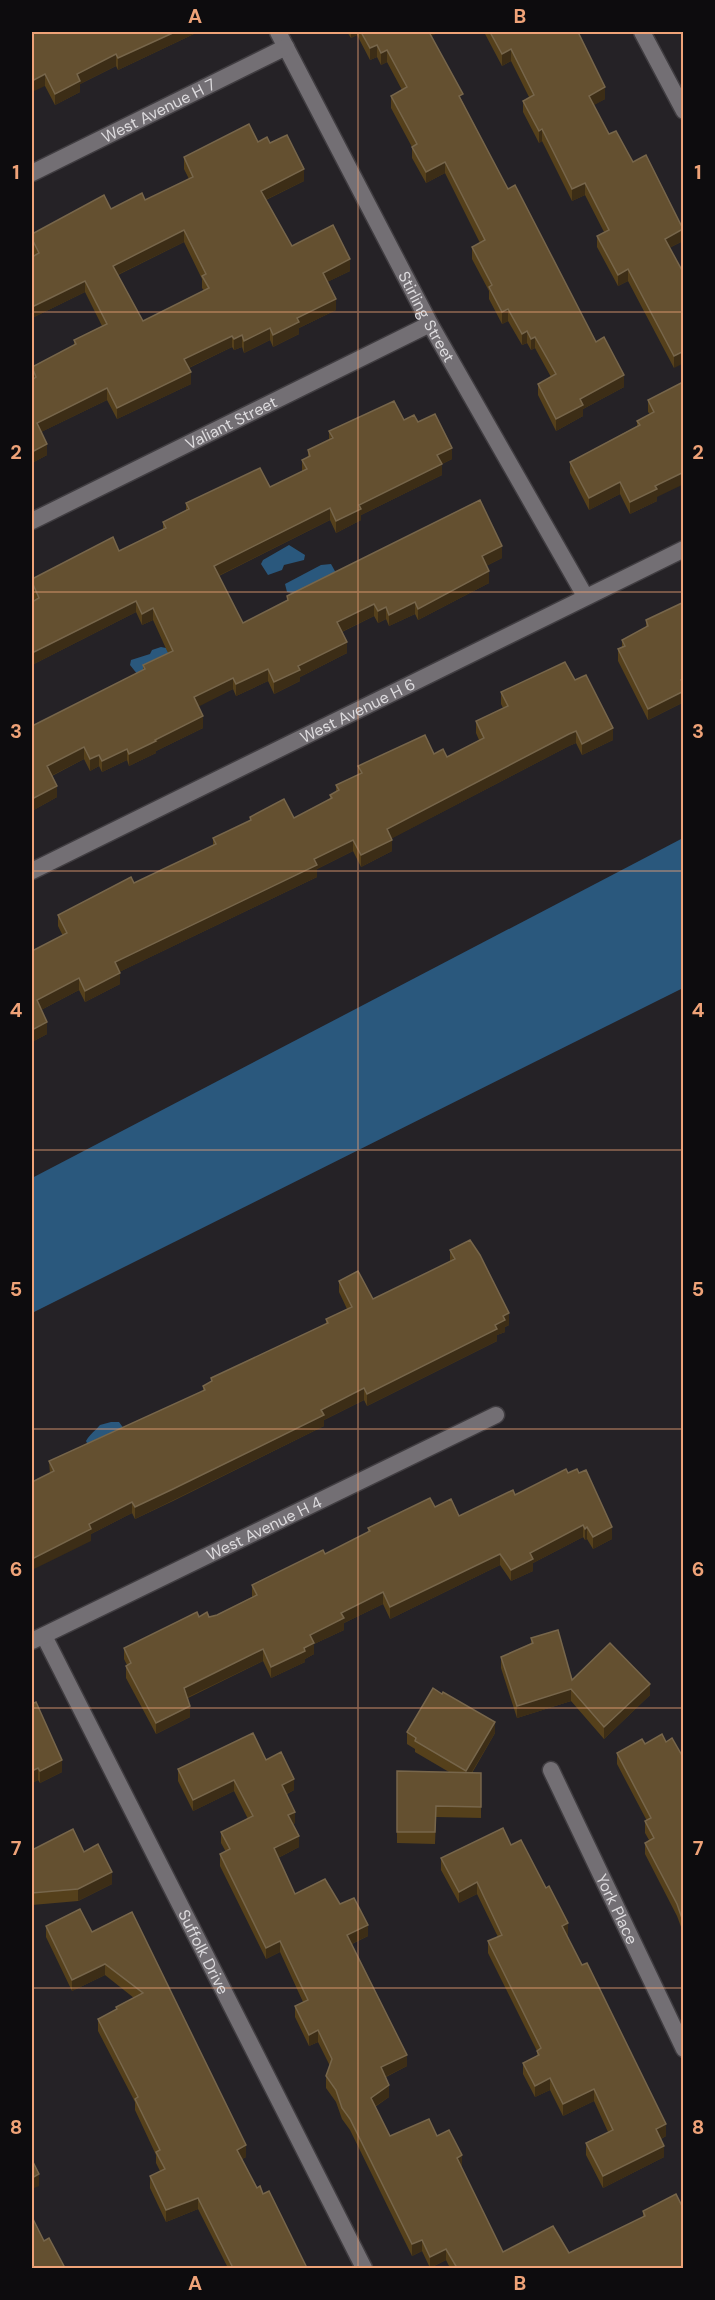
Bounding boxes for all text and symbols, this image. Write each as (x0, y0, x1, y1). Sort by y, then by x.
text: A (188, 3, 202, 29)
text: B (514, 3, 526, 29)
street label: West Avenue H 7 (98, 74, 219, 148)
text: 1 (12, 159, 20, 185)
text: 1 (694, 159, 702, 185)
street label: Stirling Street (393, 268, 460, 366)
street label: Valiant Street (182, 391, 281, 455)
text: 2 (10, 439, 22, 465)
text: 2 (692, 439, 704, 465)
street label: West Avenue H 6 (297, 673, 419, 748)
text: 3 (10, 718, 22, 744)
text: 3 (692, 718, 704, 744)
text: 4 (10, 997, 23, 1023)
text: 4 (692, 997, 705, 1023)
text: 5 (10, 1276, 22, 1302)
text: 5 (692, 1276, 704, 1302)
street label: West Avenue H 4 (203, 1491, 325, 1565)
text: 6 (10, 1556, 22, 1582)
text: 6 (692, 1556, 704, 1582)
text: 7 (11, 1835, 22, 1861)
text: 7 (693, 1835, 704, 1861)
street label: York Place (591, 1871, 643, 1948)
street label: Suffolk Drive (173, 1906, 234, 1998)
text: 8 (10, 2114, 22, 2140)
text: 8 (692, 2114, 704, 2140)
text: A (188, 2270, 202, 2296)
text: B (514, 2270, 526, 2296)

